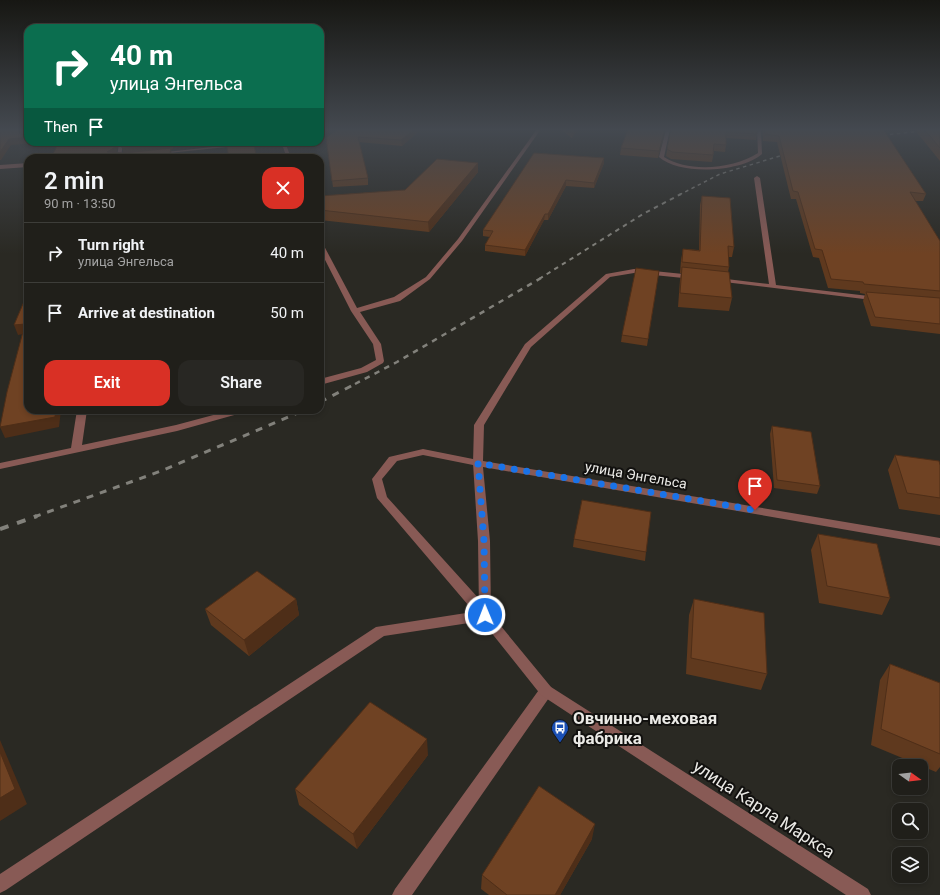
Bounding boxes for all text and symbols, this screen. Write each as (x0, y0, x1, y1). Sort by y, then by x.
text: 40 m (110, 39, 173, 72)
icon: right (44, 40, 96, 92)
text: улица Энгельса (110, 73, 243, 94)
icon: arrive (85, 116, 107, 138)
text: Then (44, 118, 77, 136)
text: 2 min (44, 167, 104, 195)
button: close (262, 167, 304, 209)
text: 90 m · 13:50 (44, 196, 115, 211)
text: Turn right (78, 236, 144, 254)
icon: right (44, 242, 66, 264)
text: 40 m (270, 244, 304, 262)
text: улица Энгельса (78, 254, 174, 269)
icon: arrive (44, 302, 66, 324)
text: Arrive at destination (78, 304, 215, 322)
text: 50 m (270, 304, 304, 322)
button: Exit (44, 360, 170, 406)
button: Share (178, 360, 304, 406)
street label: улица Энгельса (584, 458, 688, 492)
pin (738, 469, 772, 510)
icon: arrive (744, 475, 766, 497)
position arrow (464, 594, 506, 636)
place label: Овчинно-меховая фабрика (573, 708, 717, 748)
bus stop icon: Овчинно-меховая фабрика (550, 718, 570, 743)
street label: улица Карла Маркса (690, 756, 838, 862)
north arrow (892, 759, 928, 795)
map controls (892, 759, 928, 883)
button: search (892, 803, 928, 839)
button: layers (892, 847, 928, 883)

